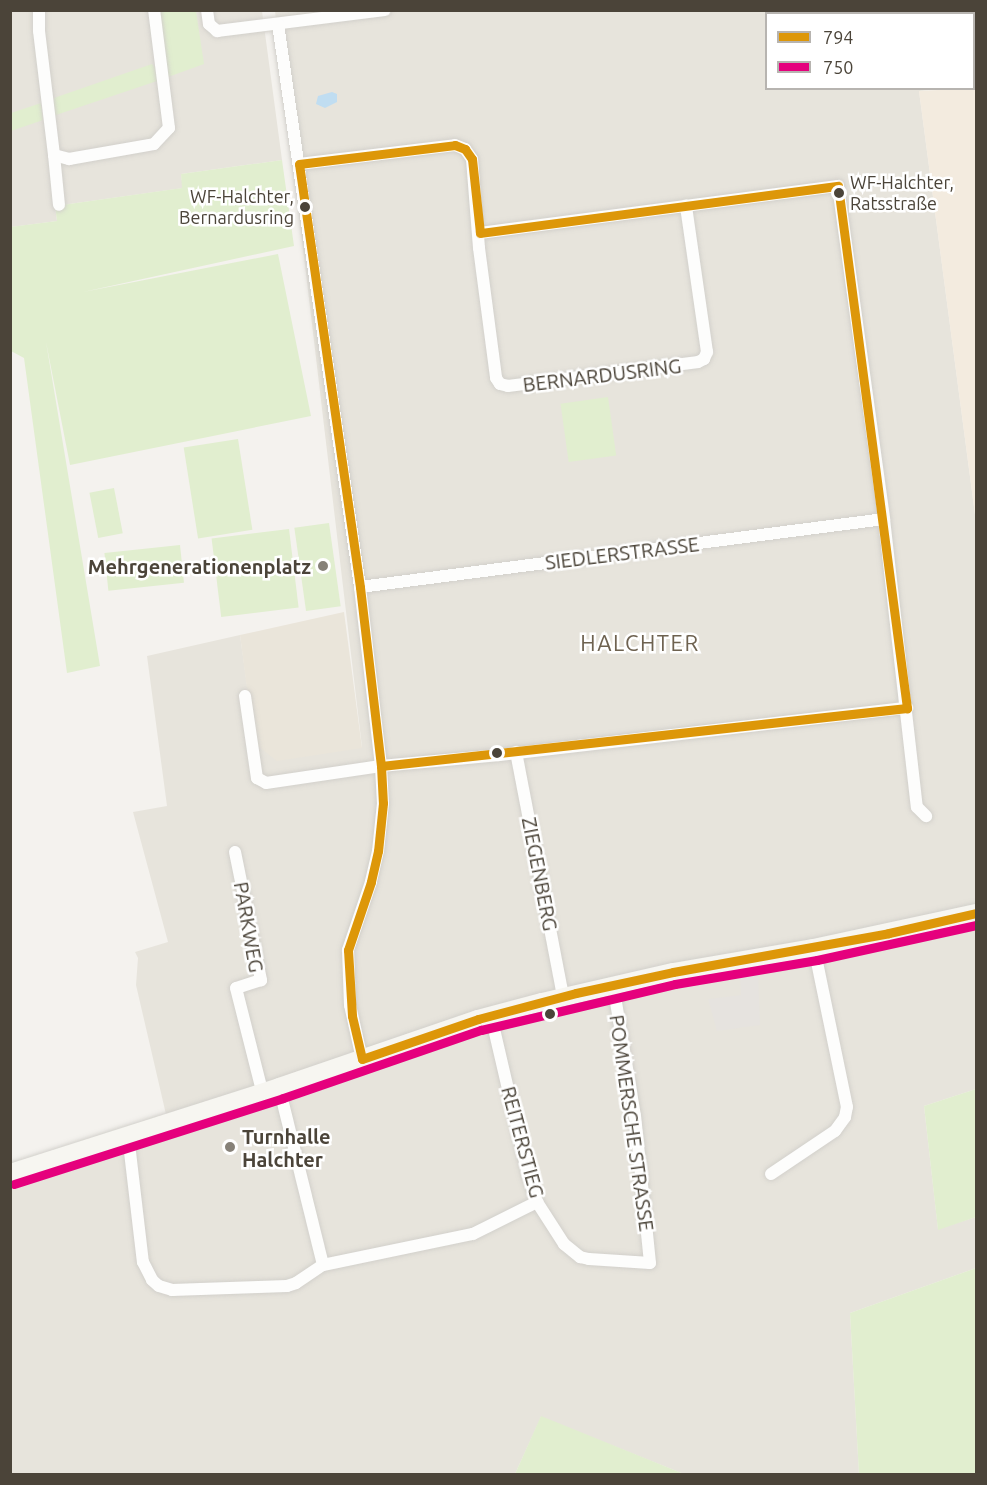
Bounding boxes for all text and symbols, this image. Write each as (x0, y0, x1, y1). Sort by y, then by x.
legend (765, 12, 975, 90)
text: 794 (823, 27, 853, 47)
text: 750 (823, 57, 853, 77)
place label: WF-Halchter, Ratsstraße (850, 172, 954, 214)
place label: WF-Halchter, Bernardusring (179, 186, 294, 228)
marker: WF-Halchter, Ratsstraße (833, 187, 845, 199)
marker: WF-Halchter, Bernardusring (299, 201, 311, 213)
street label: BERNARDUSRING (521, 353, 683, 397)
street label: SIEDLERSTRASSE (544, 532, 700, 574)
place label: Mehrgenerationenplatz (88, 554, 311, 578)
marker: Mehrgenerationenplatz (316, 559, 330, 573)
district label: HALCHTER (580, 630, 700, 656)
unlabelled marker (491, 747, 503, 759)
street label: ZIEGENBERG (517, 815, 563, 933)
street label: PARKWEG (229, 880, 269, 974)
unlabelled marker (544, 1008, 556, 1020)
street label: POMMERSCHE STRASSE (605, 1013, 659, 1233)
street label: REITERSTIEG (497, 1084, 549, 1200)
place label: Turnhalle Halchter (242, 1124, 331, 1171)
marker: Turnhalle Halchter (223, 1140, 237, 1154)

